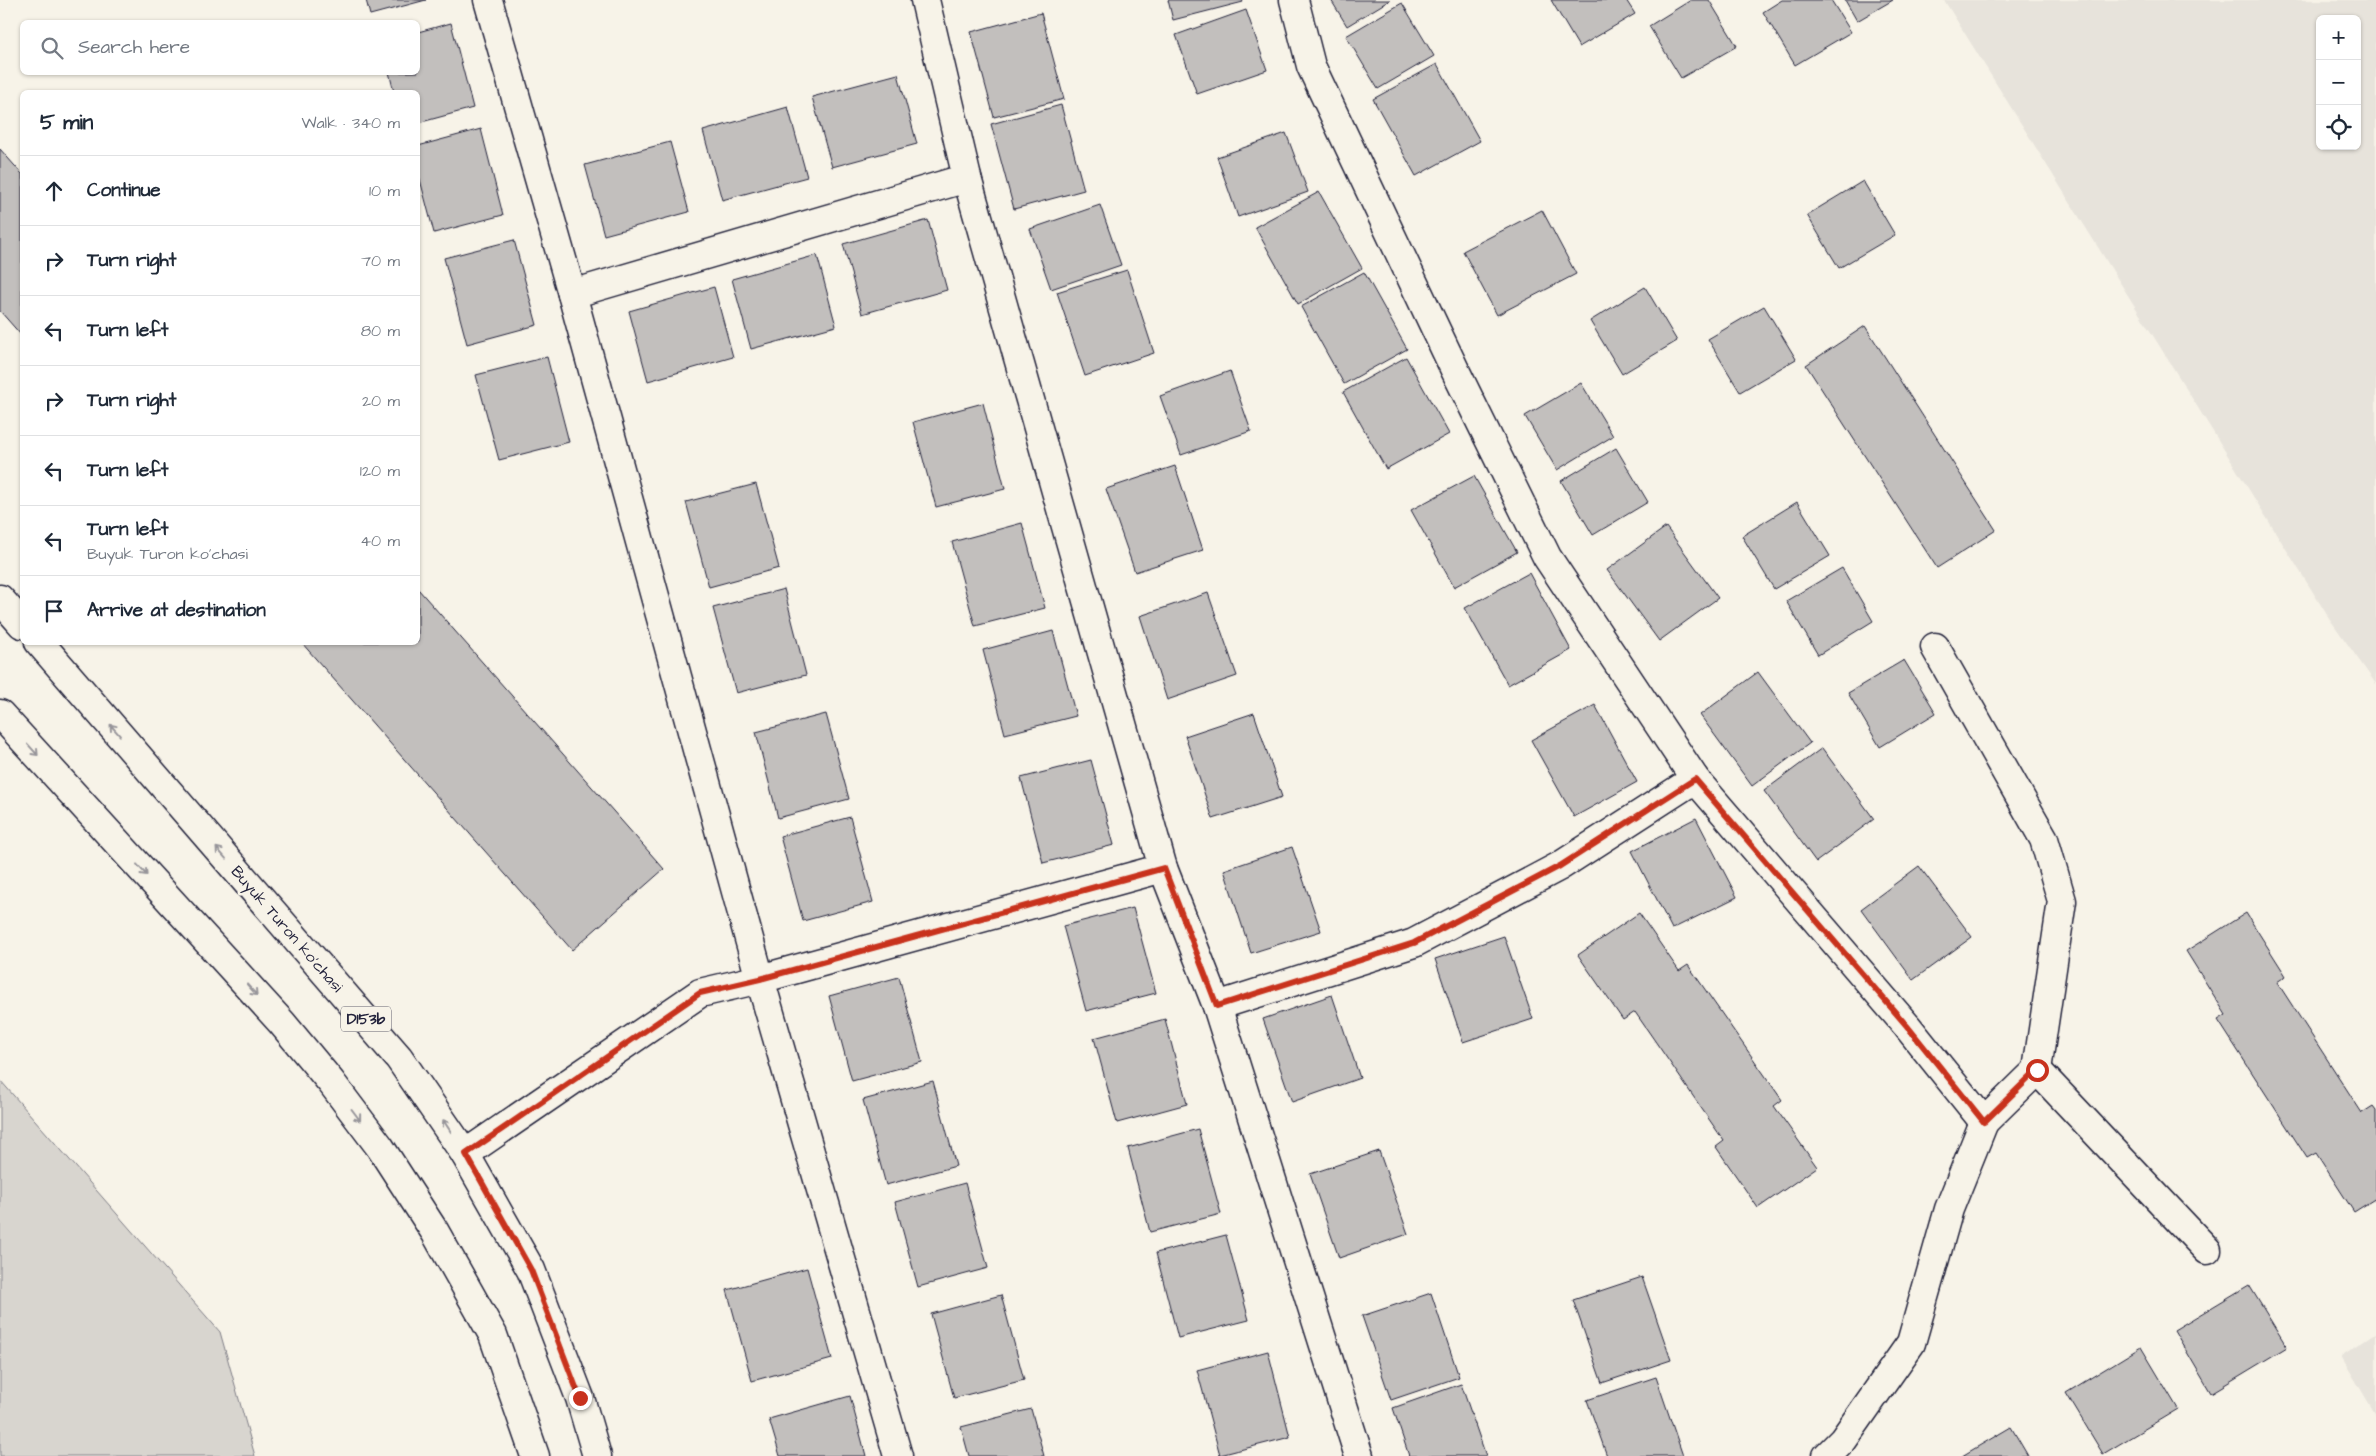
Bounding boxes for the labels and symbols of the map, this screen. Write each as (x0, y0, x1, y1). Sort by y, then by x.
one-way arrow (109, 724, 121, 737)
one-way arrow (27, 744, 38, 757)
one-way arrow (216, 847, 227, 860)
street label: Buyuk Turon ko'chasi (225, 861, 349, 998)
one-way arrow (136, 864, 148, 877)
one-way arrow (246, 984, 258, 997)
road number: D153b (341, 1006, 391, 1032)
route start (2026, 1059, 2049, 1082)
one-way arrow (351, 1108, 361, 1122)
one-way arrow (442, 1120, 452, 1134)
route end (569, 1387, 592, 1410)

